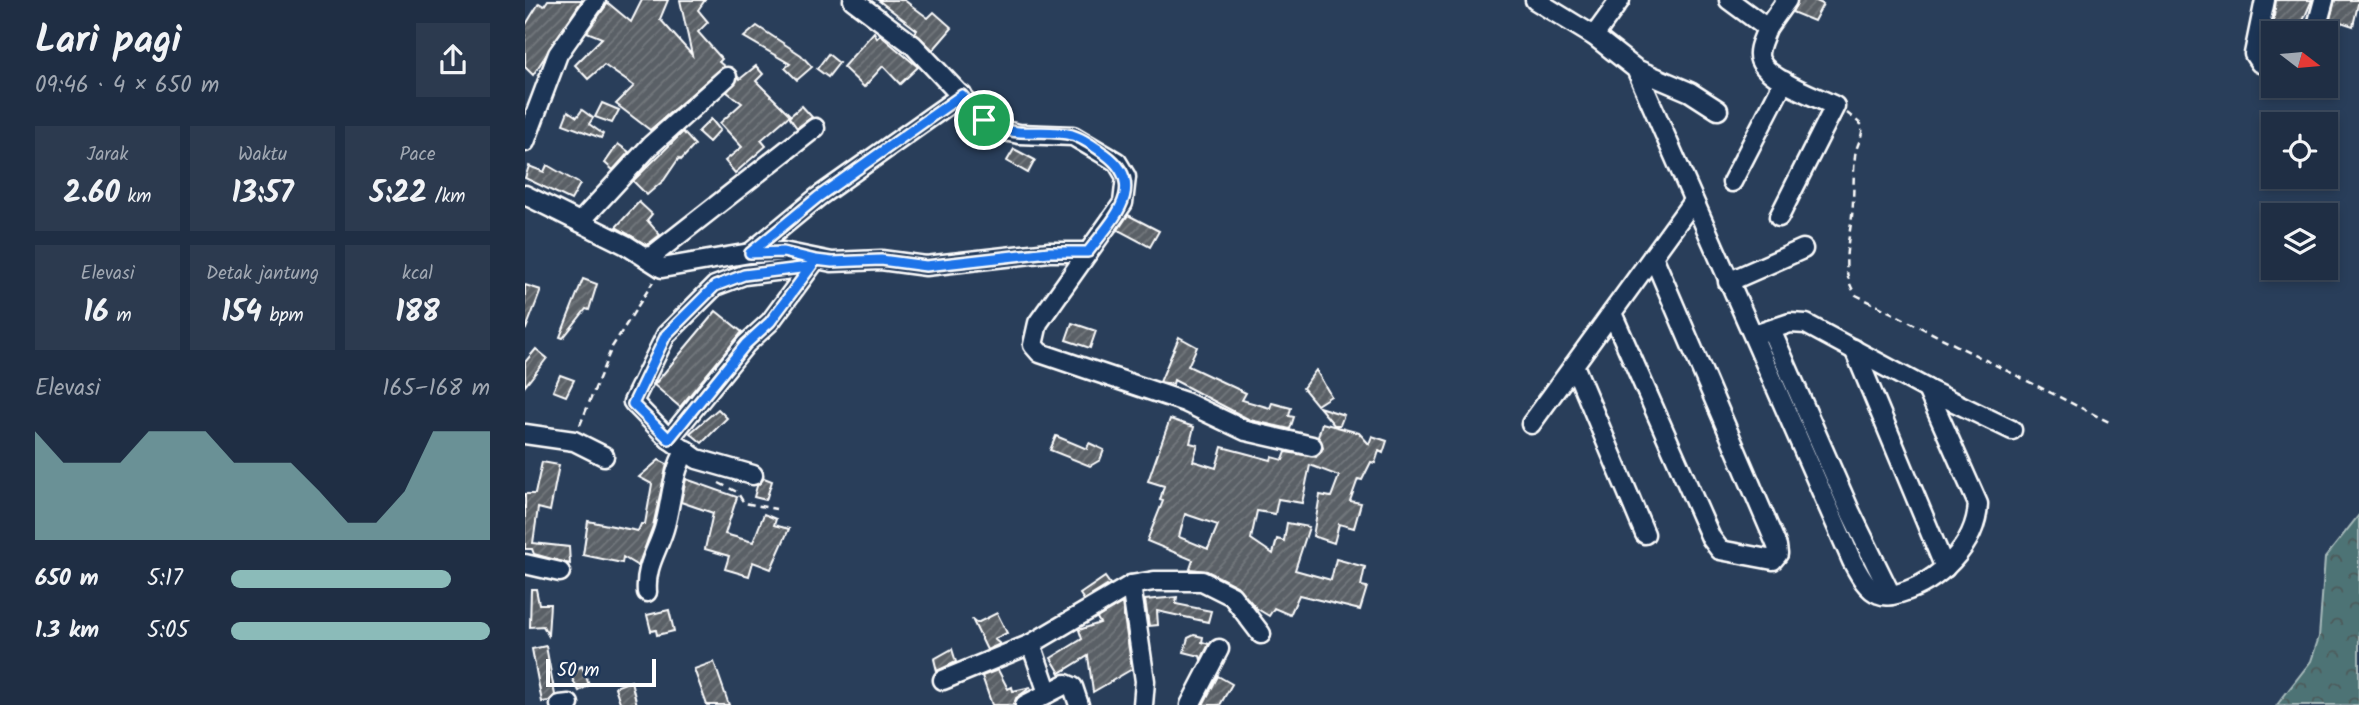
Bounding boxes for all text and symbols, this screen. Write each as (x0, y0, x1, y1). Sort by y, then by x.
text: Lari pagi (35, 12, 181, 72)
north arrow (2261, 21, 2338, 98)
map controls (2261, 21, 2338, 280)
button: share (416, 23, 490, 97)
text: 09:46 · 4 × 650 m (35, 68, 219, 104)
pin (954, 90, 1014, 150)
icon: arrive (965, 101, 1003, 139)
button: locate (2261, 112, 2338, 189)
text: Jarak (87, 140, 128, 170)
text: Waktu (238, 140, 287, 170)
text: Pace (399, 140, 436, 170)
text: 2.60 (64, 170, 120, 218)
text: 13:57 (231, 170, 294, 218)
text: 5:22 (370, 170, 427, 218)
text: km (120, 182, 151, 212)
text: /km (427, 182, 465, 212)
button: layers (2261, 203, 2338, 280)
text: Elevasi (81, 259, 134, 289)
text: Detak jantung (206, 259, 319, 289)
text: kcal (402, 259, 433, 289)
text: 16 (83, 289, 109, 337)
text: 154 (221, 289, 262, 337)
text: 188 (395, 289, 440, 337)
text: m (109, 301, 132, 331)
text: bpm (262, 301, 304, 331)
text: Elevasi (35, 371, 100, 407)
text: 165–168 m (382, 371, 490, 407)
text: 650 m (35, 561, 99, 597)
text: 5:17 (147, 561, 183, 597)
text: 1.3 km (35, 613, 99, 649)
text: 5:05 (147, 613, 189, 649)
scale bar (546, 656, 656, 688)
text: 50 m (557, 656, 599, 686)

